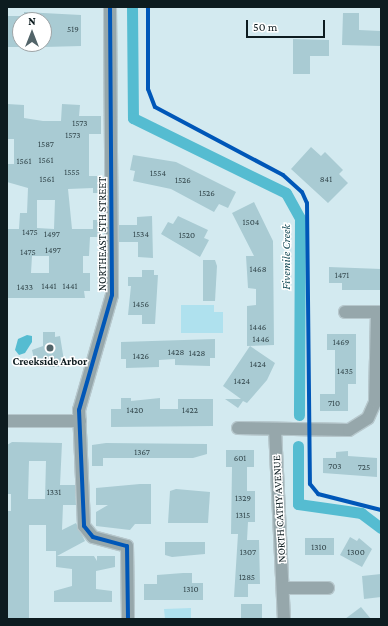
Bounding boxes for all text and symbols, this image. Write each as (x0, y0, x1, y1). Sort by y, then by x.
north arrow (12, 12, 52, 52)
scale bar (248, 12, 327, 38)
text: N (28, 15, 36, 27)
text: 50 m (253, 20, 277, 34)
house number: 519 (67, 24, 79, 34)
house number: 1573 (72, 118, 88, 128)
house number: 1573 (65, 130, 81, 140)
house number: 1587 (38, 139, 54, 149)
house number: 1561 (39, 155, 53, 165)
house number: 1561 (17, 156, 31, 166)
house number: 1555 (64, 167, 80, 177)
house number: 1554 (150, 168, 166, 178)
house number: 1561 (40, 174, 54, 184)
house number: 841 (320, 174, 332, 184)
house number: 1526 (175, 175, 191, 185)
street label: NORTHEAST 5TH STREET (95, 177, 109, 291)
house number: 1526 (199, 188, 215, 198)
house number: 1504 (243, 217, 259, 227)
water label: Fivemile Creek (280, 224, 294, 290)
house number: 1475 (22, 227, 38, 237)
house number: 1497 (44, 229, 60, 239)
house number: 1534 (133, 229, 149, 239)
house number: 1520 (179, 230, 195, 240)
house number: 1497 (45, 245, 61, 255)
house number: 1475 (20, 247, 36, 257)
house number: 1468 (250, 264, 266, 274)
house number: 1471 (335, 270, 349, 280)
house number: 1441 (41, 281, 57, 291)
house number: 1441 (62, 281, 78, 291)
house number: 1433 (17, 282, 33, 292)
house number: 1456 (133, 299, 149, 309)
house number: 1446 (250, 322, 266, 332)
house number: 1446 (253, 334, 269, 344)
house number: 1469 (333, 337, 349, 347)
marker: Creekside Arbor (45, 343, 55, 353)
house number: 1428 (168, 347, 184, 357)
house number: 1428 (189, 348, 205, 358)
house number: 1426 (133, 351, 149, 361)
place label: Creekside Arbor (13, 354, 87, 368)
house number: 1424 (250, 359, 266, 369)
house number: 1435 (337, 366, 353, 376)
house number: 1424 (234, 376, 250, 386)
house number: 710 (328, 398, 340, 408)
house number: 1420 (127, 405, 143, 415)
house number: 1422 (182, 405, 198, 415)
house number: 1367 (134, 447, 150, 457)
house number: 601 (234, 453, 246, 463)
street label: NORTH CATHY AVENUE (270, 455, 288, 563)
house number: 703 (328, 461, 342, 471)
house number: 725 (358, 462, 370, 472)
house number: 1331 (47, 487, 61, 497)
house number: 1329 (235, 493, 251, 503)
house number: 1315 (236, 510, 250, 520)
house number: 1310 (311, 542, 327, 552)
house number: 1307 (240, 547, 256, 557)
house number: 1300 (347, 547, 365, 557)
house number: 1285 (239, 572, 255, 582)
house number: 1310 (183, 584, 199, 594)

